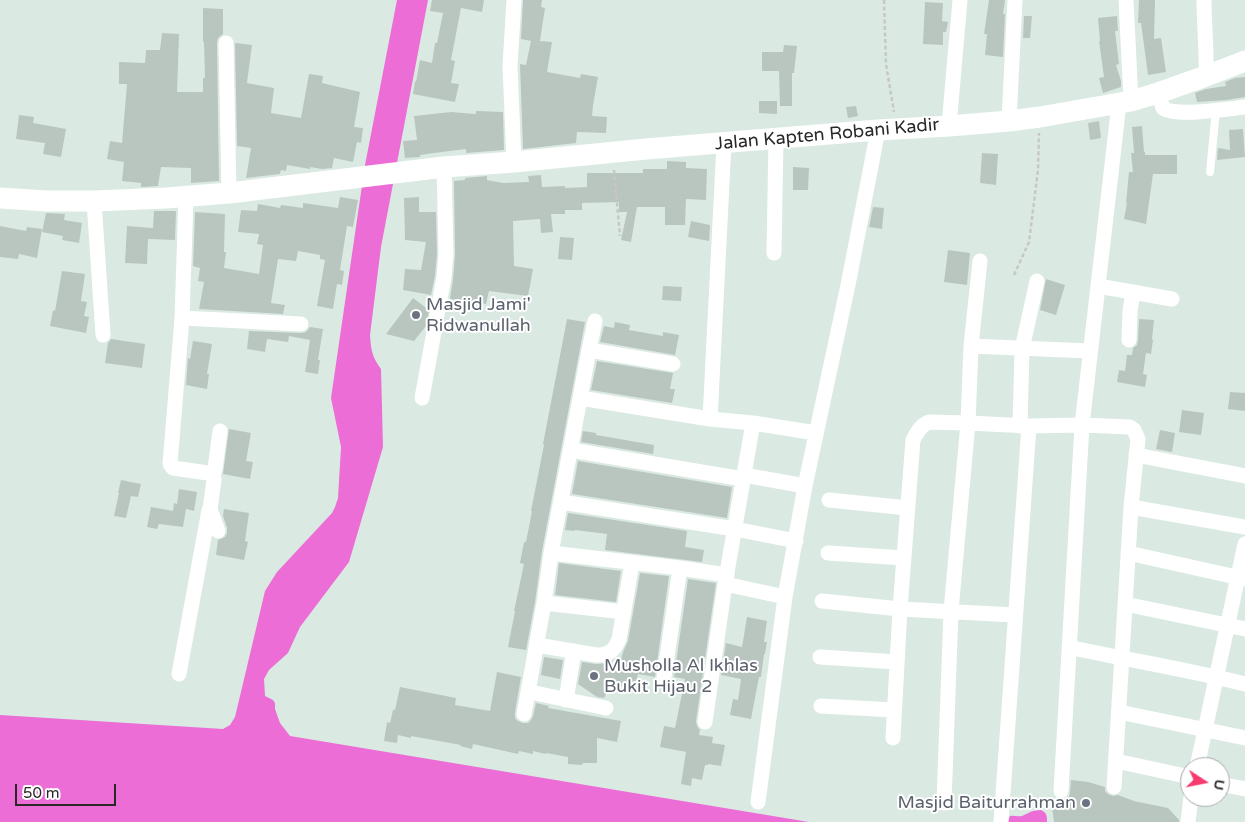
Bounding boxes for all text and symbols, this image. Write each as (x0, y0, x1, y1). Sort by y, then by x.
street label: Jalan Kapten Robani Kadir (714, 114, 940, 156)
place label: Masjid Jami' Ridwanullah (426, 294, 531, 336)
marker: Masjid Jami' Ridwanullah (410, 309, 422, 321)
place label: Musholla Al Ikhlas Bukit Hijau 2 (604, 655, 758, 698)
marker: Musholla Al Ikhlas Bukit Hijau 2 (588, 670, 600, 682)
north arrow (1180, 757, 1230, 807)
scale bar (18, 774, 119, 806)
text: U (1210, 778, 1229, 792)
text: 50 m (23, 784, 60, 802)
place label: Masjid Baiturrahman (897, 792, 1076, 814)
marker: Masjid Baiturrahman (1080, 797, 1092, 809)

